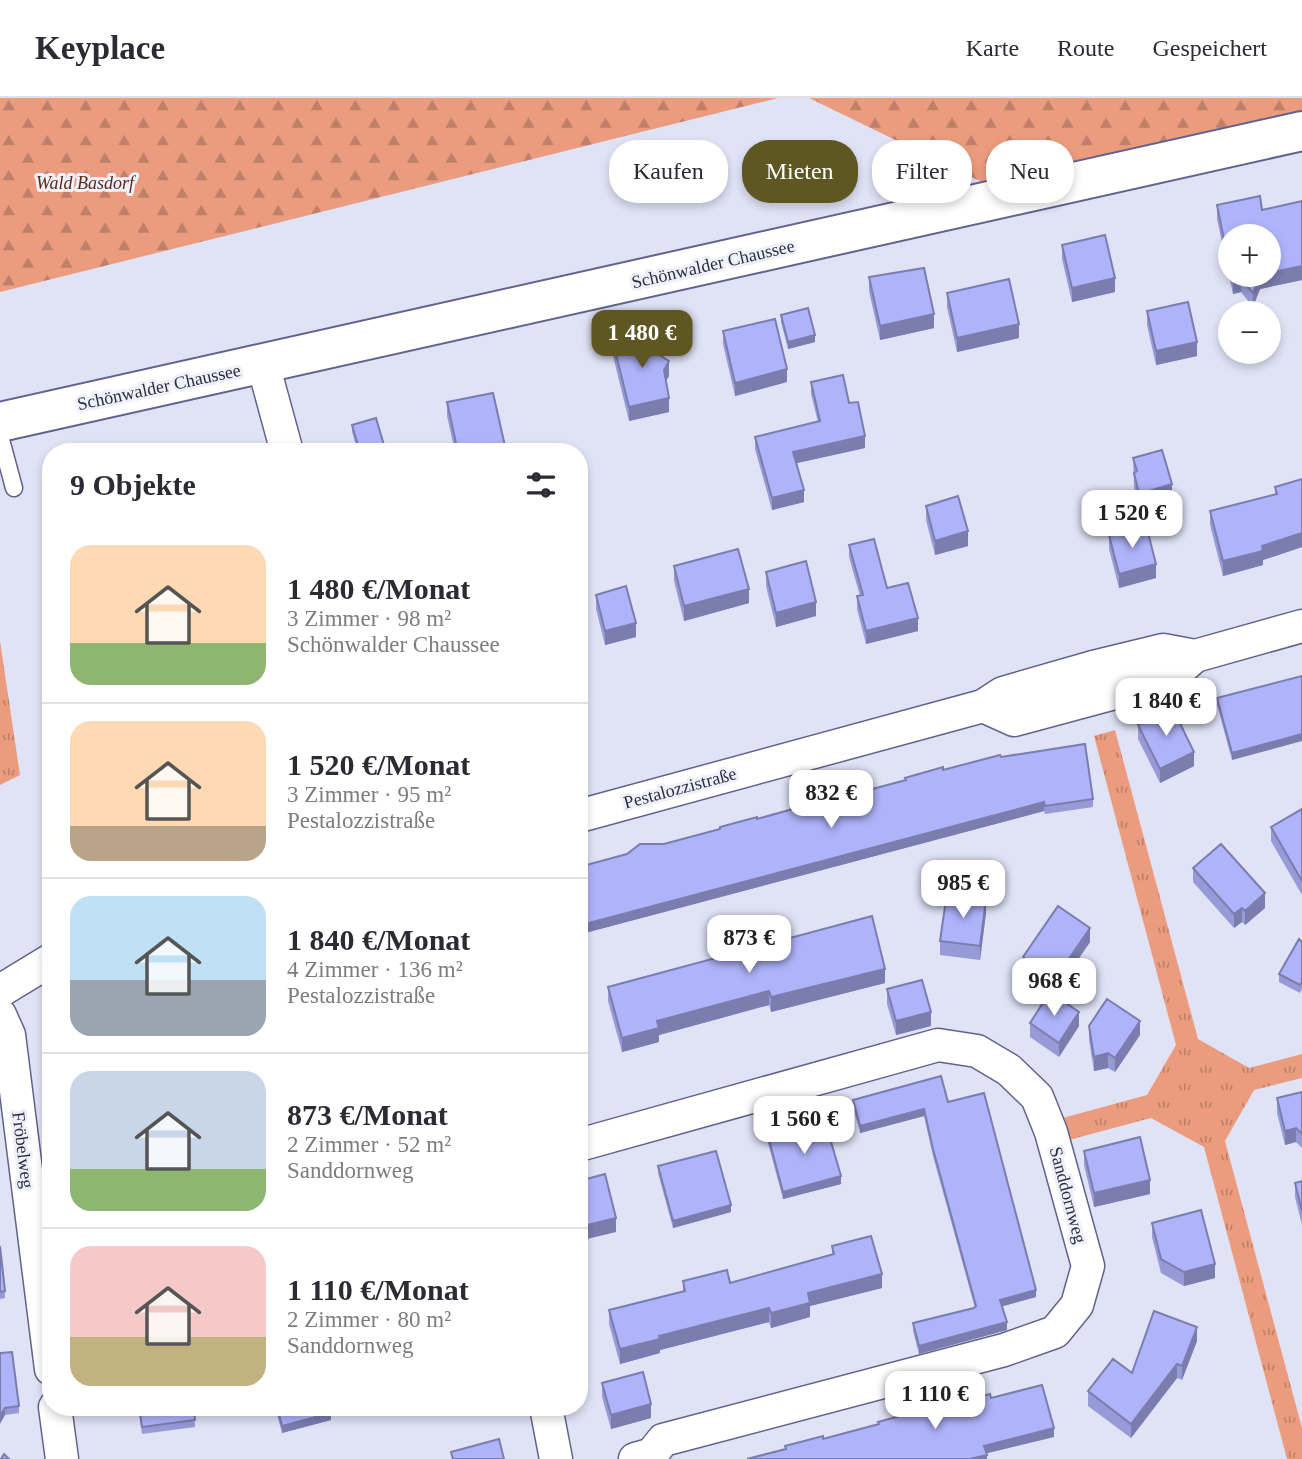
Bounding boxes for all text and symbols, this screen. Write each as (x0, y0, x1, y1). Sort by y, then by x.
text: Keyplace (35, 30, 165, 66)
text: Karte (966, 35, 1019, 61)
text: Route (1057, 35, 1114, 61)
text: Gespeichert (1152, 35, 1267, 61)
chip: Kaufen (609, 140, 728, 203)
chip: Mieten (742, 140, 858, 203)
chip: Filter (872, 140, 972, 203)
chip: Neu (986, 140, 1074, 203)
park label: Wald Basdorf (36, 173, 137, 193)
map controls (1218, 224, 1281, 364)
button: + (1218, 224, 1281, 287)
street label: Schönwalder Chaussee (630, 236, 796, 292)
button: − (1218, 301, 1281, 364)
pin: 1 480 € (577, 310, 707, 370)
text: 1 480 € (608, 320, 677, 345)
street label: Schönwalder Chaussee (76, 360, 242, 414)
icon: filters (522, 466, 560, 504)
text: 9 Objekte (70, 468, 196, 501)
pin: 1 520 € (1067, 490, 1197, 550)
text: 1 520 € (1098, 500, 1167, 525)
text: 1 480 €/Monat (287, 572, 470, 605)
icon: home (126, 573, 210, 657)
text: 3 Zimmer · 98 m² (287, 606, 451, 631)
text: Schönwalder Chaussee (287, 632, 500, 657)
pin: 1 840 € (1101, 678, 1231, 738)
text: 1 840 € (1132, 688, 1201, 713)
text: 1 520 €/Monat (287, 748, 470, 781)
icon: home (126, 749, 210, 833)
street label: Pestalozzistraße (621, 763, 739, 813)
pin: 832 € (782, 770, 880, 830)
text: 832 € (805, 780, 857, 805)
text: 3 Zimmer · 95 m² (287, 782, 451, 807)
text: Pestalozzistraße (287, 808, 435, 833)
pin: 985 € (914, 860, 1012, 920)
text: 985 € (937, 870, 989, 895)
pin: 873 € (700, 916, 798, 975)
text: 1 840 €/Monat (287, 923, 470, 956)
icon: home (126, 924, 210, 1008)
text: 873 € (723, 925, 775, 950)
text: 4 Zimmer · 136 m² (287, 957, 463, 982)
pin: 968 € (1005, 958, 1103, 1018)
text: 968 € (1028, 968, 1080, 993)
text: Pestalozzistraße (287, 983, 435, 1008)
pin: 1 560 € (739, 1096, 869, 1156)
text: 873 €/Monat (287, 1098, 448, 1131)
icon: home (126, 1099, 210, 1183)
text: 1 560 € (770, 1106, 839, 1131)
street label: Fröbelweg (8, 1111, 38, 1189)
text: 2 Zimmer · 52 m² (287, 1132, 451, 1157)
street label: Sanddornweg (1046, 1145, 1090, 1245)
text: Sanddornweg (287, 1158, 413, 1183)
text: 1 110 €/Monat (287, 1273, 469, 1306)
icon: home (126, 1274, 210, 1358)
text: 2 Zimmer · 80 m² (287, 1307, 451, 1332)
text: Sanddornweg (287, 1333, 413, 1358)
pin: 1 110 € (870, 1372, 1000, 1431)
text: 1 110 € (901, 1381, 969, 1406)

